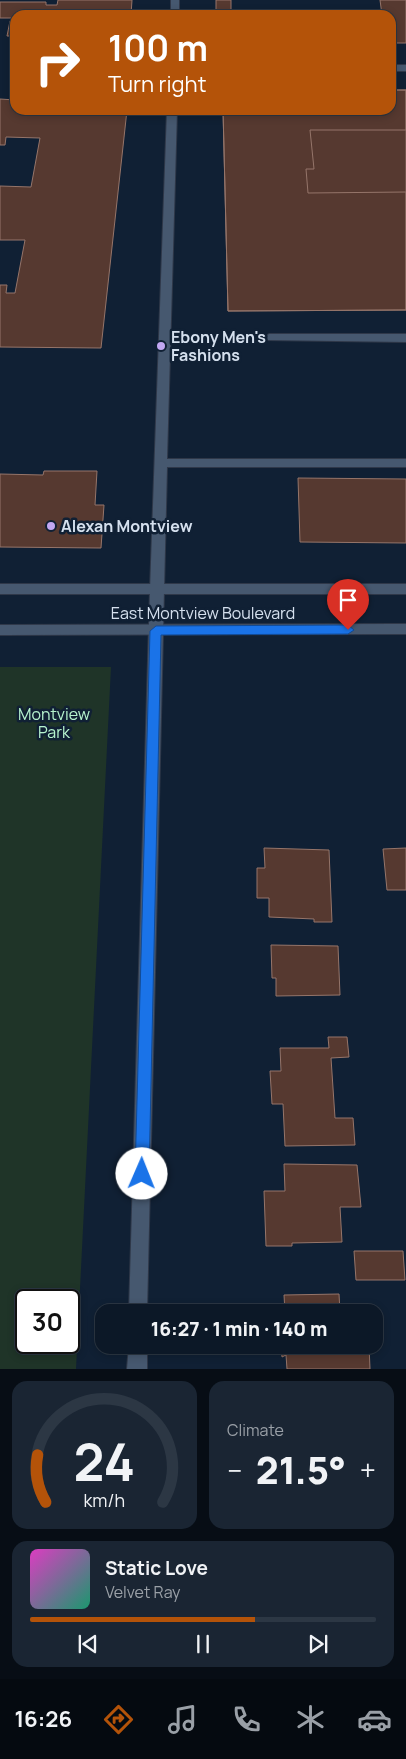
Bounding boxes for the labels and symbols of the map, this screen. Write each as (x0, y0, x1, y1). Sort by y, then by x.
place label: Ebony Men's Fashions (171, 326, 266, 366)
marker: Ebony Men's Fashions (155, 340, 167, 352)
place label: Alexan Montview (61, 515, 193, 537)
marker: Alexan Montview (45, 520, 57, 532)
pin (327, 579, 369, 630)
street label: East Montview Boulevard (111, 602, 295, 624)
park label: Montview Park (18, 703, 90, 743)
position arrow (115, 1147, 167, 1199)
speed limit sign: 30 (15, 1289, 80, 1354)

